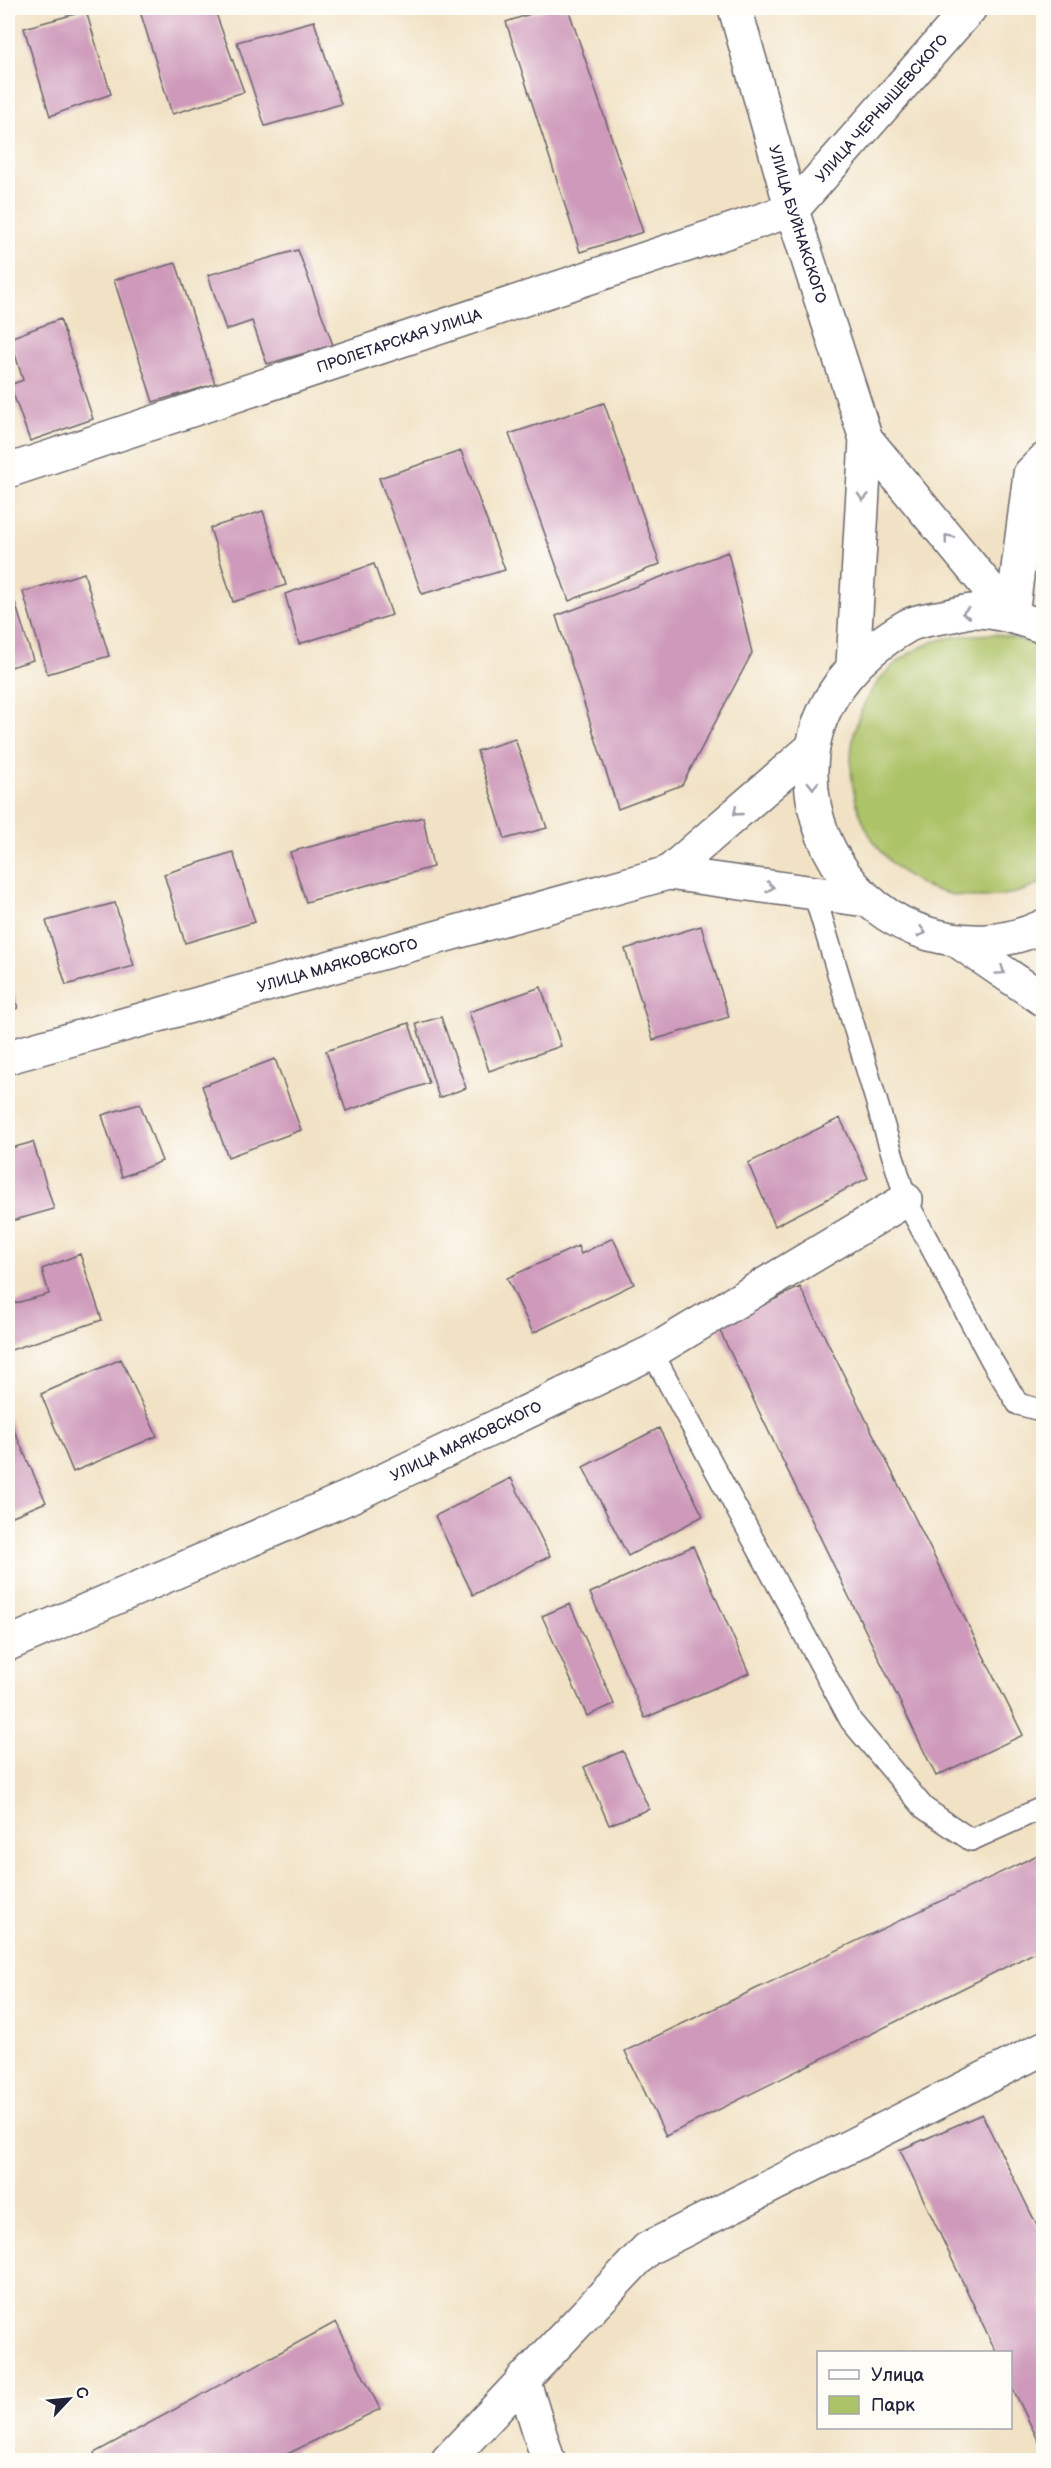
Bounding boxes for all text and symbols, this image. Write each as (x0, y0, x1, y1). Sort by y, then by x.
street label: УЛИЦА ЧЕРНЫШЕВСКОГО (811, 30, 952, 186)
street label: УЛИЦА БУЙНАКСКОГО (765, 143, 831, 306)
street label: ПРОЛЕТАРСКАЯ УЛИЦА (314, 304, 485, 377)
one-way arrow (857, 493, 870, 502)
one-way arrow (945, 534, 956, 545)
one-way arrow (962, 606, 971, 619)
one-way arrow (807, 781, 819, 790)
one-way arrow (733, 805, 744, 816)
one-way arrow (765, 880, 774, 892)
one-way arrow (917, 924, 927, 937)
street label: УЛИЦА МАЯКОВСКОГО (255, 934, 420, 997)
one-way arrow (994, 964, 1005, 975)
street label: УЛИЦА МАЯКОВСКОГО (387, 1397, 545, 1485)
legend (817, 2351, 1012, 2429)
text: Улица (871, 2365, 925, 2386)
north arrow (39, 2369, 99, 2429)
text: С (70, 2384, 92, 2402)
text: Парк (871, 2395, 915, 2416)

